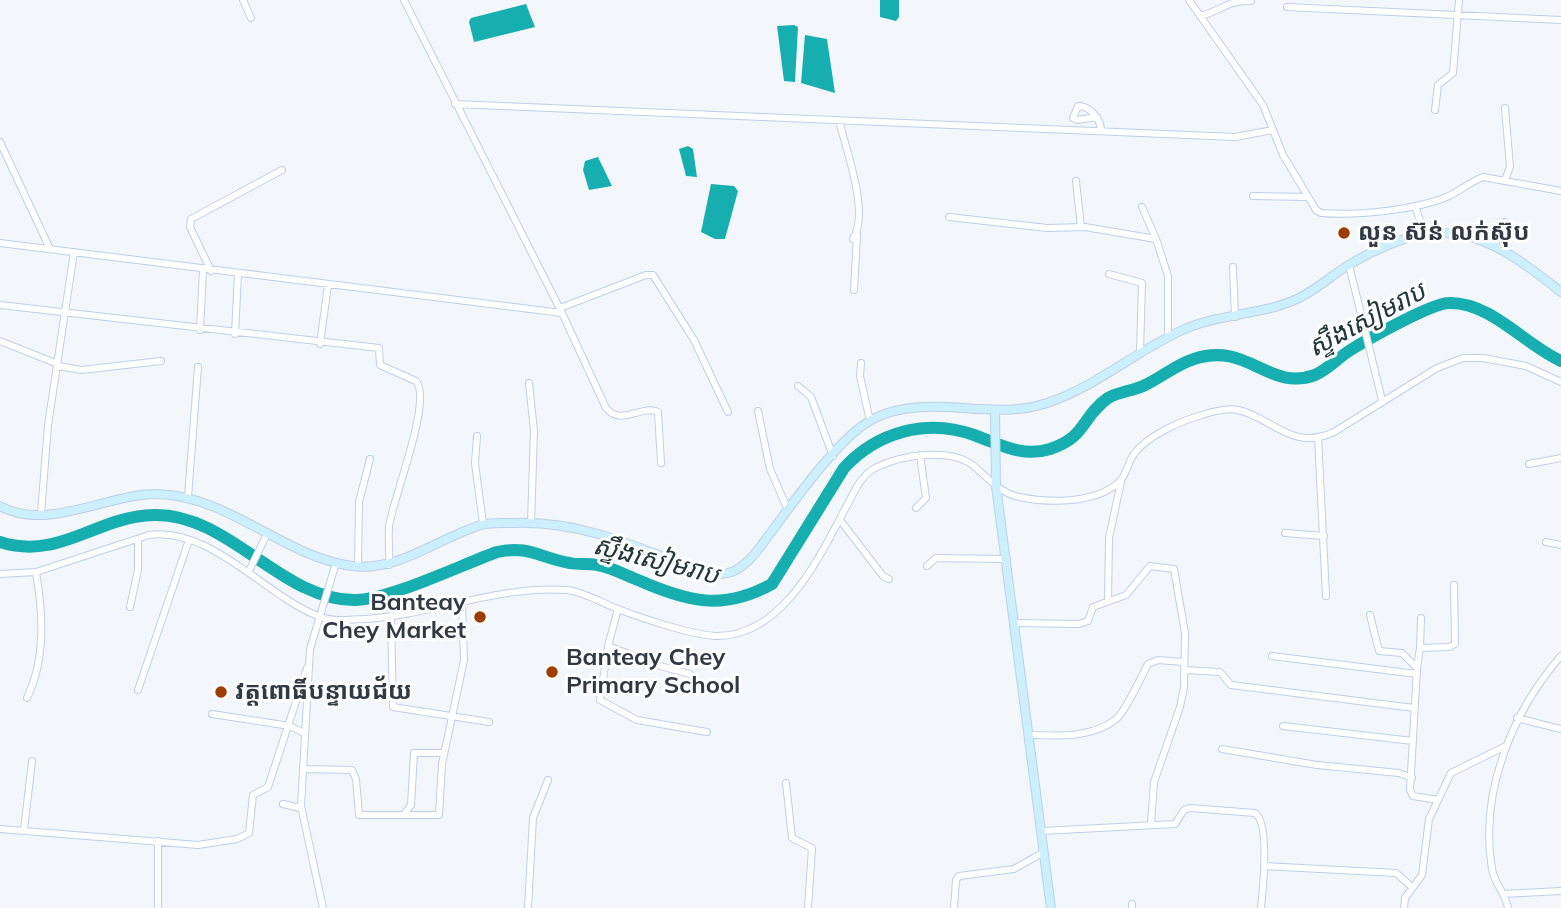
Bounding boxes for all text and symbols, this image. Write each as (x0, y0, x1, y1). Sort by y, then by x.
place label: លួន ស៊ន់ លក់ស៊ុប (1358, 219, 1530, 247)
marker: លួន ស៊ន់ លក់ស៊ុប (1336, 225, 1352, 241)
water label: ស្ទឹងសៀមរាប (1303, 276, 1431, 364)
water label: ស្ទឹងសៀមរាប (590, 530, 722, 592)
place label: Banteay Chey Market (322, 589, 466, 645)
marker: Banteay Chey Market (472, 609, 488, 625)
place label: Banteay Chey Primary School (566, 644, 740, 700)
marker: Banteay Chey Primary School (544, 664, 560, 680)
place label: វត្តពោធិ៍បន្ទាយជ័យ (235, 678, 412, 706)
marker: វត្តពោធិ៍បន្ទាយជ័យ (213, 684, 229, 700)

